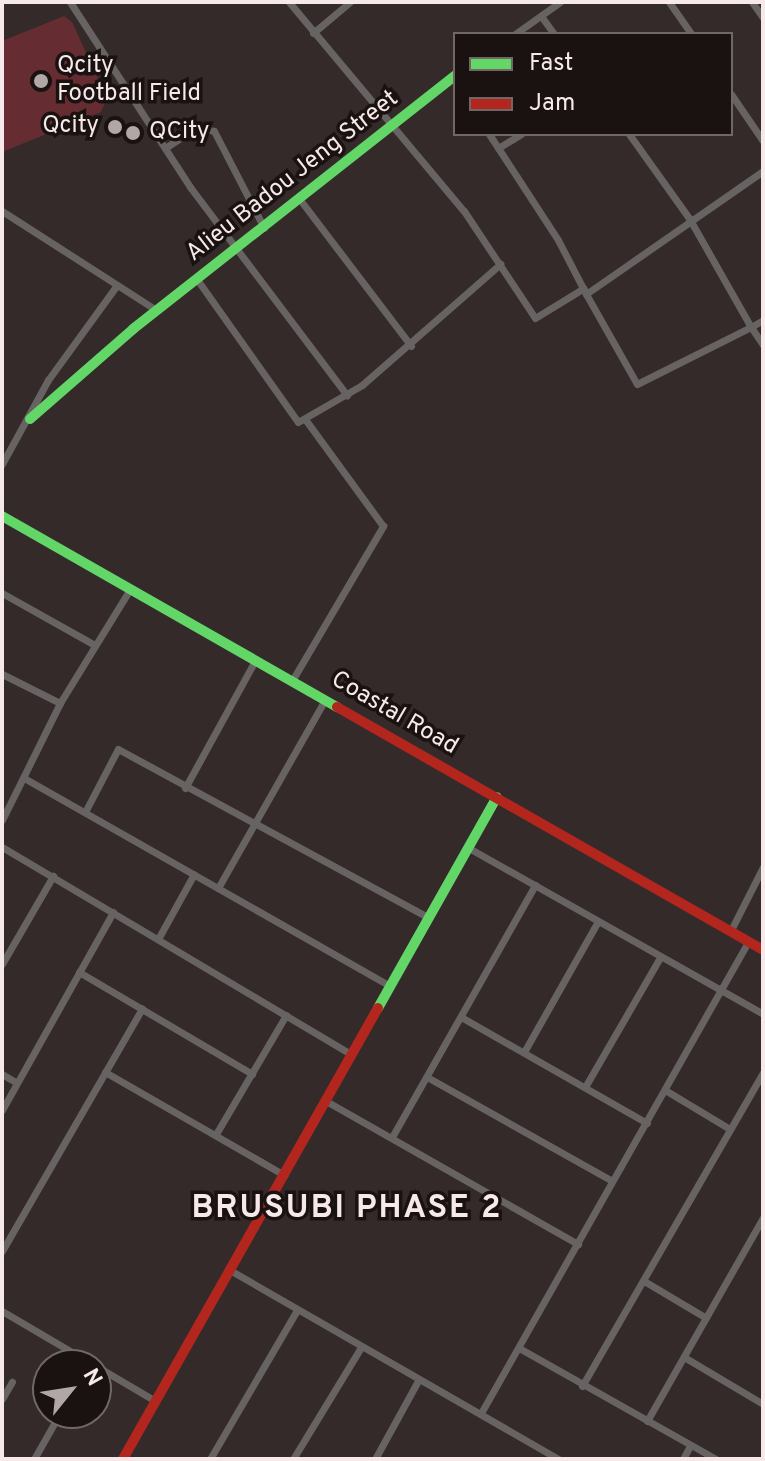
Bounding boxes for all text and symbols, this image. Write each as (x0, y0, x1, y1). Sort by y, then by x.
legend (453, 32, 733, 136)
text: Fast (529, 49, 573, 79)
place label: Qcity Football Field (57, 53, 201, 109)
marker: Qcity Football Field (32, 72, 50, 90)
street label: Alieu Badou Jeng Street (181, 85, 405, 269)
text: Jam (529, 89, 575, 119)
place label: Qcity (42, 113, 99, 141)
marker: Qcity (106, 118, 124, 136)
place label: QCity (149, 119, 209, 147)
marker: QCity (124, 124, 142, 142)
street label: Coastal Road (325, 666, 463, 762)
district label: BRUSUBI PHASE 2 (191, 1190, 503, 1228)
north arrow (32, 1349, 112, 1429)
text: N (76, 1364, 107, 1391)

